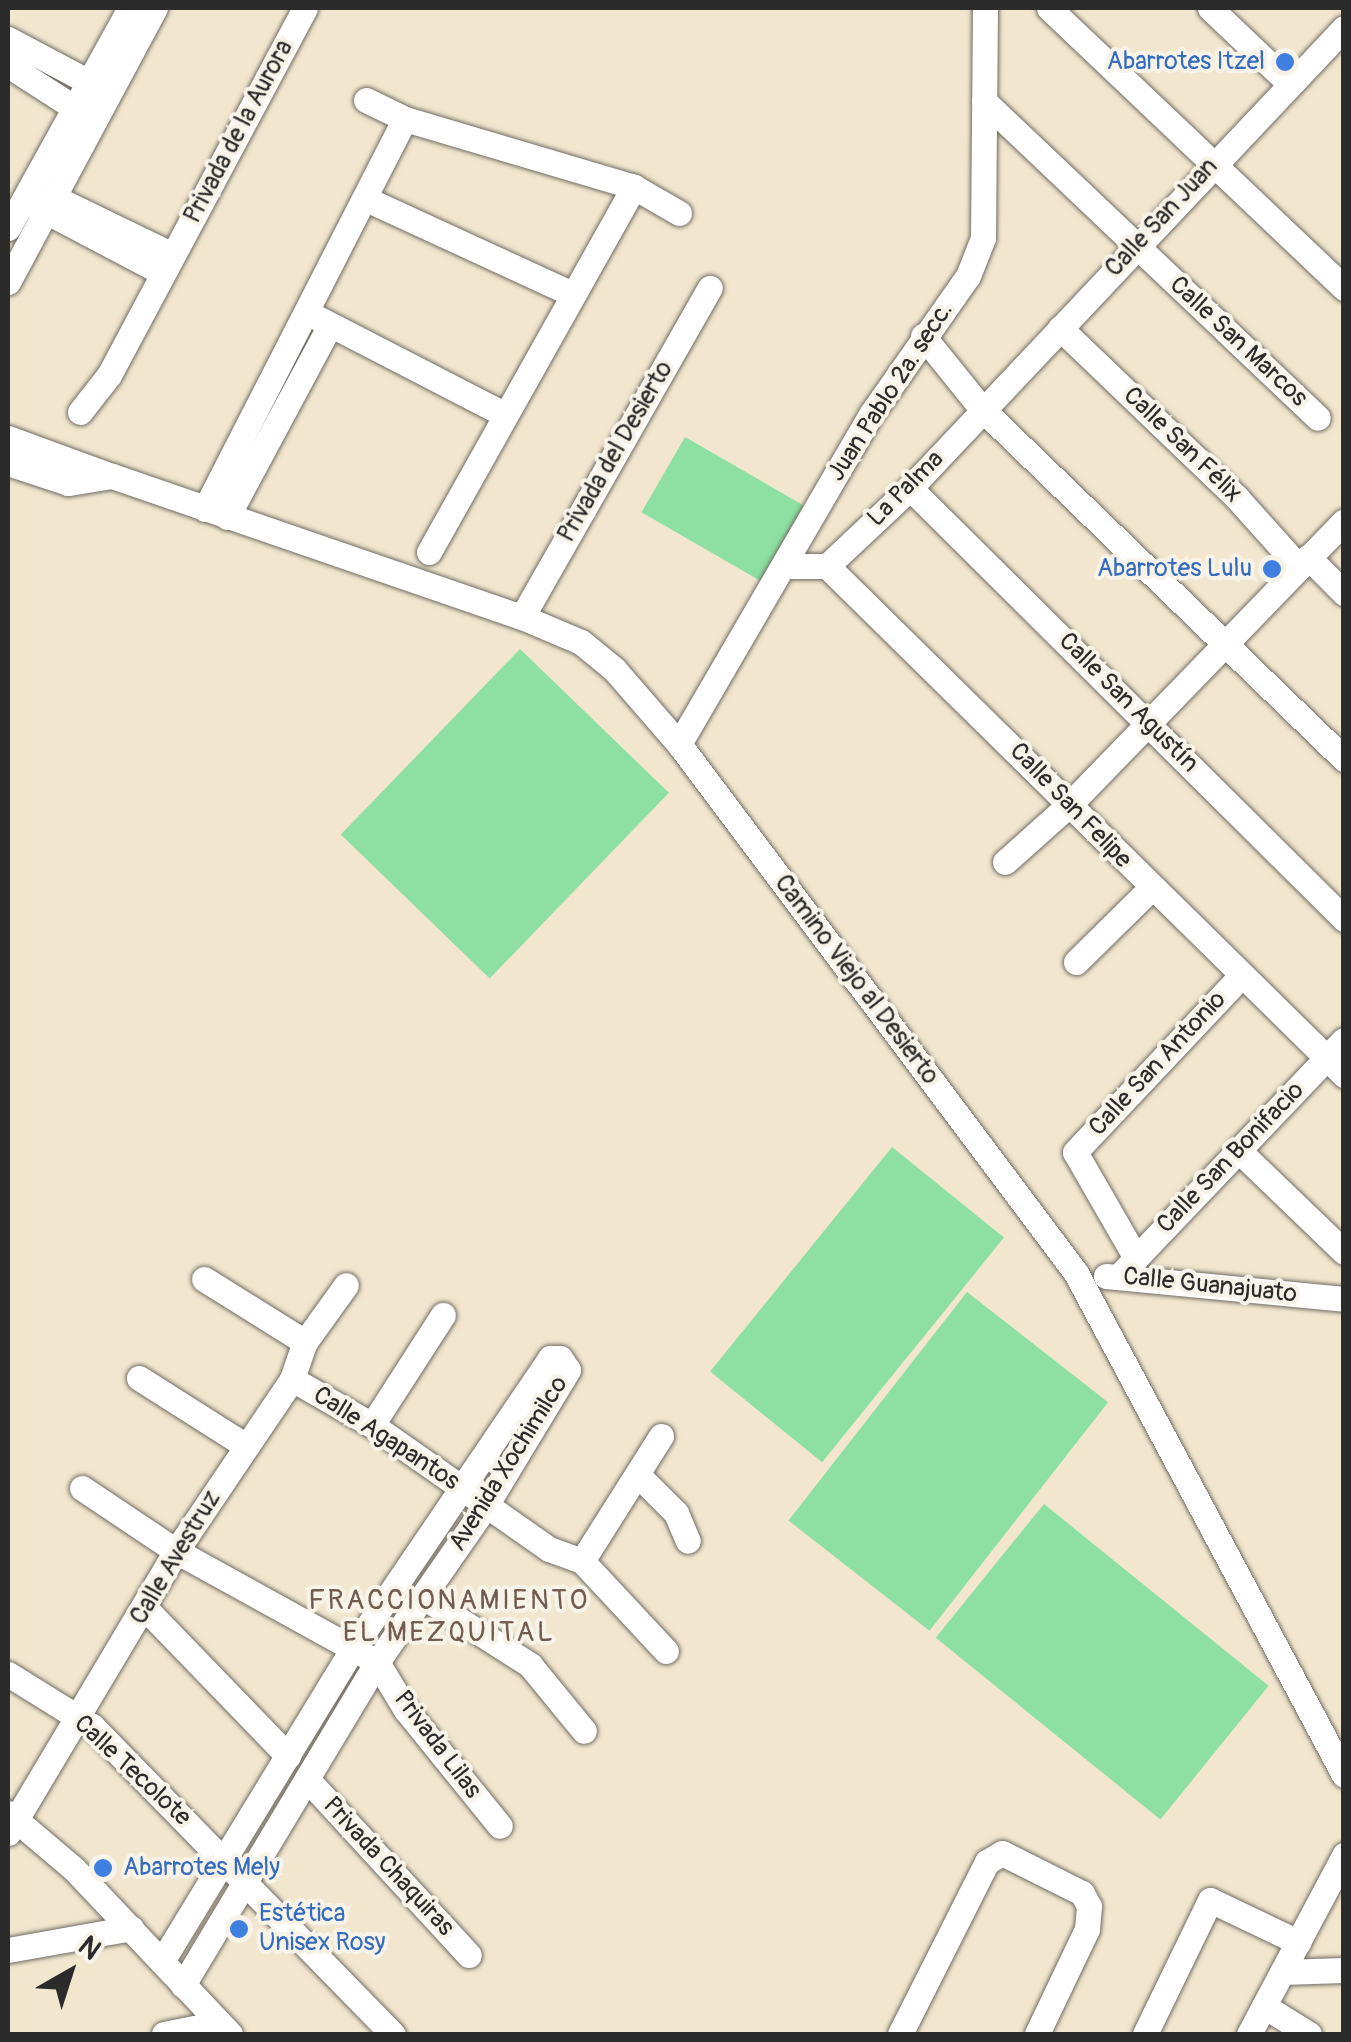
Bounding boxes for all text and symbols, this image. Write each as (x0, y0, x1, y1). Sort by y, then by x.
street label: Privada de la Aurora (178, 35, 300, 229)
place label: Abarrotes Itzel (1107, 47, 1265, 77)
marker: Abarrotes Itzel (1274, 51, 1296, 73)
street label: Calle San Juan (1099, 152, 1225, 284)
street label: Calle San Marcos (1163, 270, 1313, 414)
street label: Juan Pablo 2a. secc. (822, 297, 960, 487)
street label: Privada del Desierto (552, 356, 680, 548)
street label: Calle San Félix (1117, 381, 1247, 509)
street label: La Palma (862, 445, 950, 533)
place label: Abarrotes Lulu (1097, 554, 1252, 584)
marker: Abarrotes Lulu (1261, 558, 1283, 580)
street label: Calle San Agustín (1052, 627, 1204, 779)
street label: Calle San Felipe (1003, 737, 1137, 875)
street label: Camino Viejo al Desierto (767, 869, 945, 1091)
street label: Calle San Antonio (1083, 985, 1233, 1143)
street label: Calle San Bonifacio (1151, 1076, 1311, 1240)
street label: Calle Guanajuato (1122, 1262, 1298, 1310)
street label: Avenida Xochimilco (443, 1371, 575, 1557)
street label: Calle Agapantos (307, 1381, 465, 1497)
street label: Calle Avestruz (124, 1486, 228, 1630)
district label: FRACCIONAMIENTO EL MEZQUITAL (308, 1584, 590, 1650)
street label: Privada Lilas (387, 1685, 487, 1805)
street label: Calle Tecolote (67, 1709, 197, 1833)
street label: Privada Chaquiras (316, 1791, 460, 1943)
place label: Abarrotes Mely (123, 1853, 280, 1883)
marker: Abarrotes Mely (92, 1857, 114, 1879)
place label: Estética Unisex Rosy (259, 1900, 385, 1959)
marker: Estética Unisex Rosy (228, 1918, 250, 1940)
north arrow (20, 1922, 120, 2022)
text: N (71, 1929, 108, 1968)

